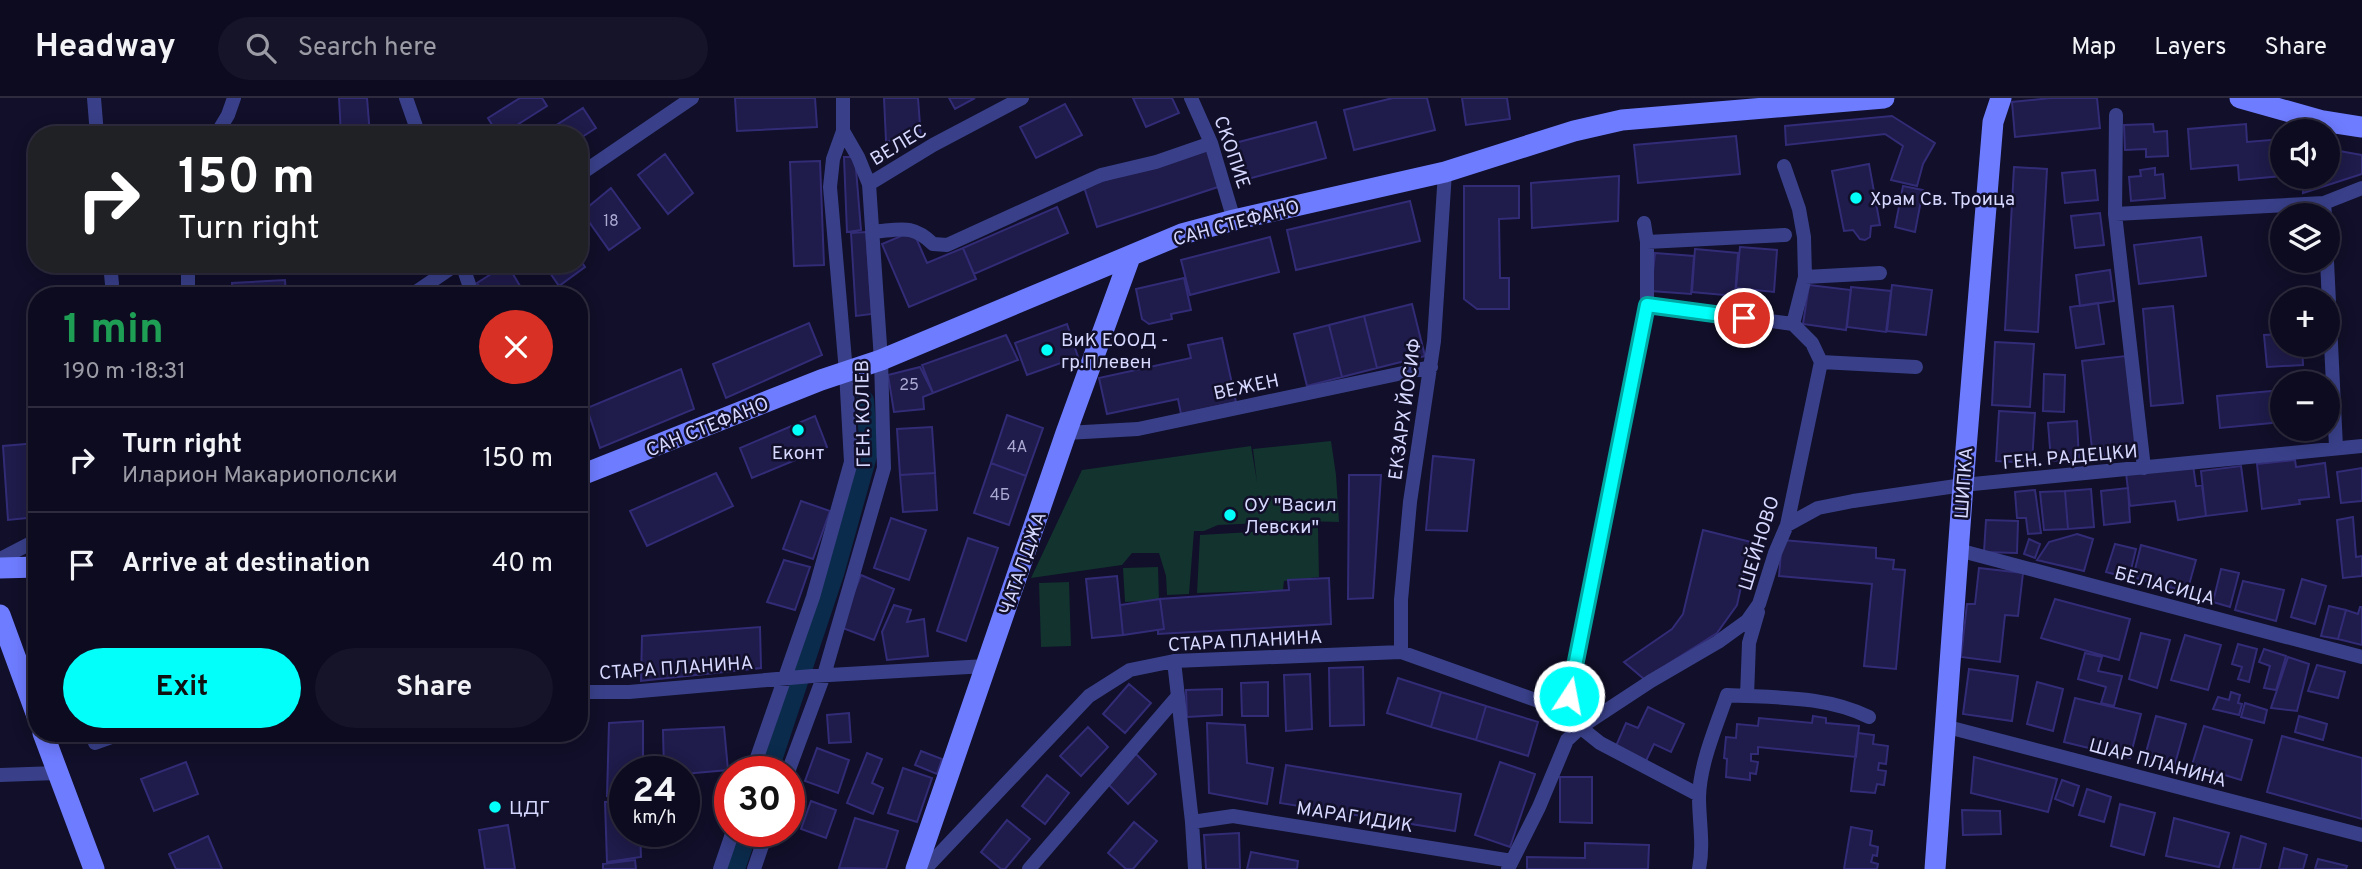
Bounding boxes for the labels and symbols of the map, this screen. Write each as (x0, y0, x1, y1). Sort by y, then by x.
street label: СКОПИЕ (1207, 113, 1255, 192)
street label: ВЕЛЕС (866, 119, 932, 172)
place label: Храм Св. Троица (1870, 188, 2015, 212)
marker: Храм Св. Троица (1848, 190, 1864, 206)
street label: САН СТЕФАНО (1170, 195, 1303, 252)
house number: 18 (603, 212, 619, 232)
pin (1714, 288, 1774, 348)
place label: ВиК ЕООД - гр.Плевен (1061, 329, 1169, 375)
street label: ЕКЗАРХ ЙОСИФ (1383, 337, 1428, 482)
marker: ВиК ЕООД - гр.Плевен (1039, 342, 1055, 358)
street label: ГЕН. КОЛЕВ (851, 360, 877, 468)
street label: ВЕЖЕН (1211, 369, 1281, 407)
house number: 25 (899, 376, 919, 396)
street label: САН СТЕФАНО (643, 392, 773, 463)
marker: Еконт (790, 422, 806, 438)
house number: 4A (1007, 438, 1027, 458)
street label: ГЕН. РАДЕЦКИ (2002, 440, 2139, 476)
place label: Еконт (772, 442, 825, 466)
street label: ШИПКА (1951, 446, 1979, 520)
house number: 4Б (990, 486, 1010, 506)
street label: ШЕЙНОВО (1733, 493, 1786, 594)
place label: ОУ "Васил Левски" (1244, 494, 1337, 540)
marker: ОУ "Васил Левски" (1222, 507, 1238, 523)
street label: ЧАТАЛДЖА (995, 509, 1053, 619)
street label: БЕЛАСИЦА (2111, 562, 2218, 612)
street label: СТАРА ПЛАНИНА (1167, 626, 1323, 658)
street label: СТАРА ПЛАНИНА (598, 652, 754, 686)
position arrow (1532, 659, 1606, 733)
street label: ШАР ПЛАНИНА (2086, 734, 2229, 794)
speed limit sign: 30 (714, 756, 805, 847)
place label: ЦДГ (509, 797, 550, 821)
street label: МАРАГИДИК (1295, 797, 1415, 839)
marker: ЦДГ (487, 799, 503, 815)

